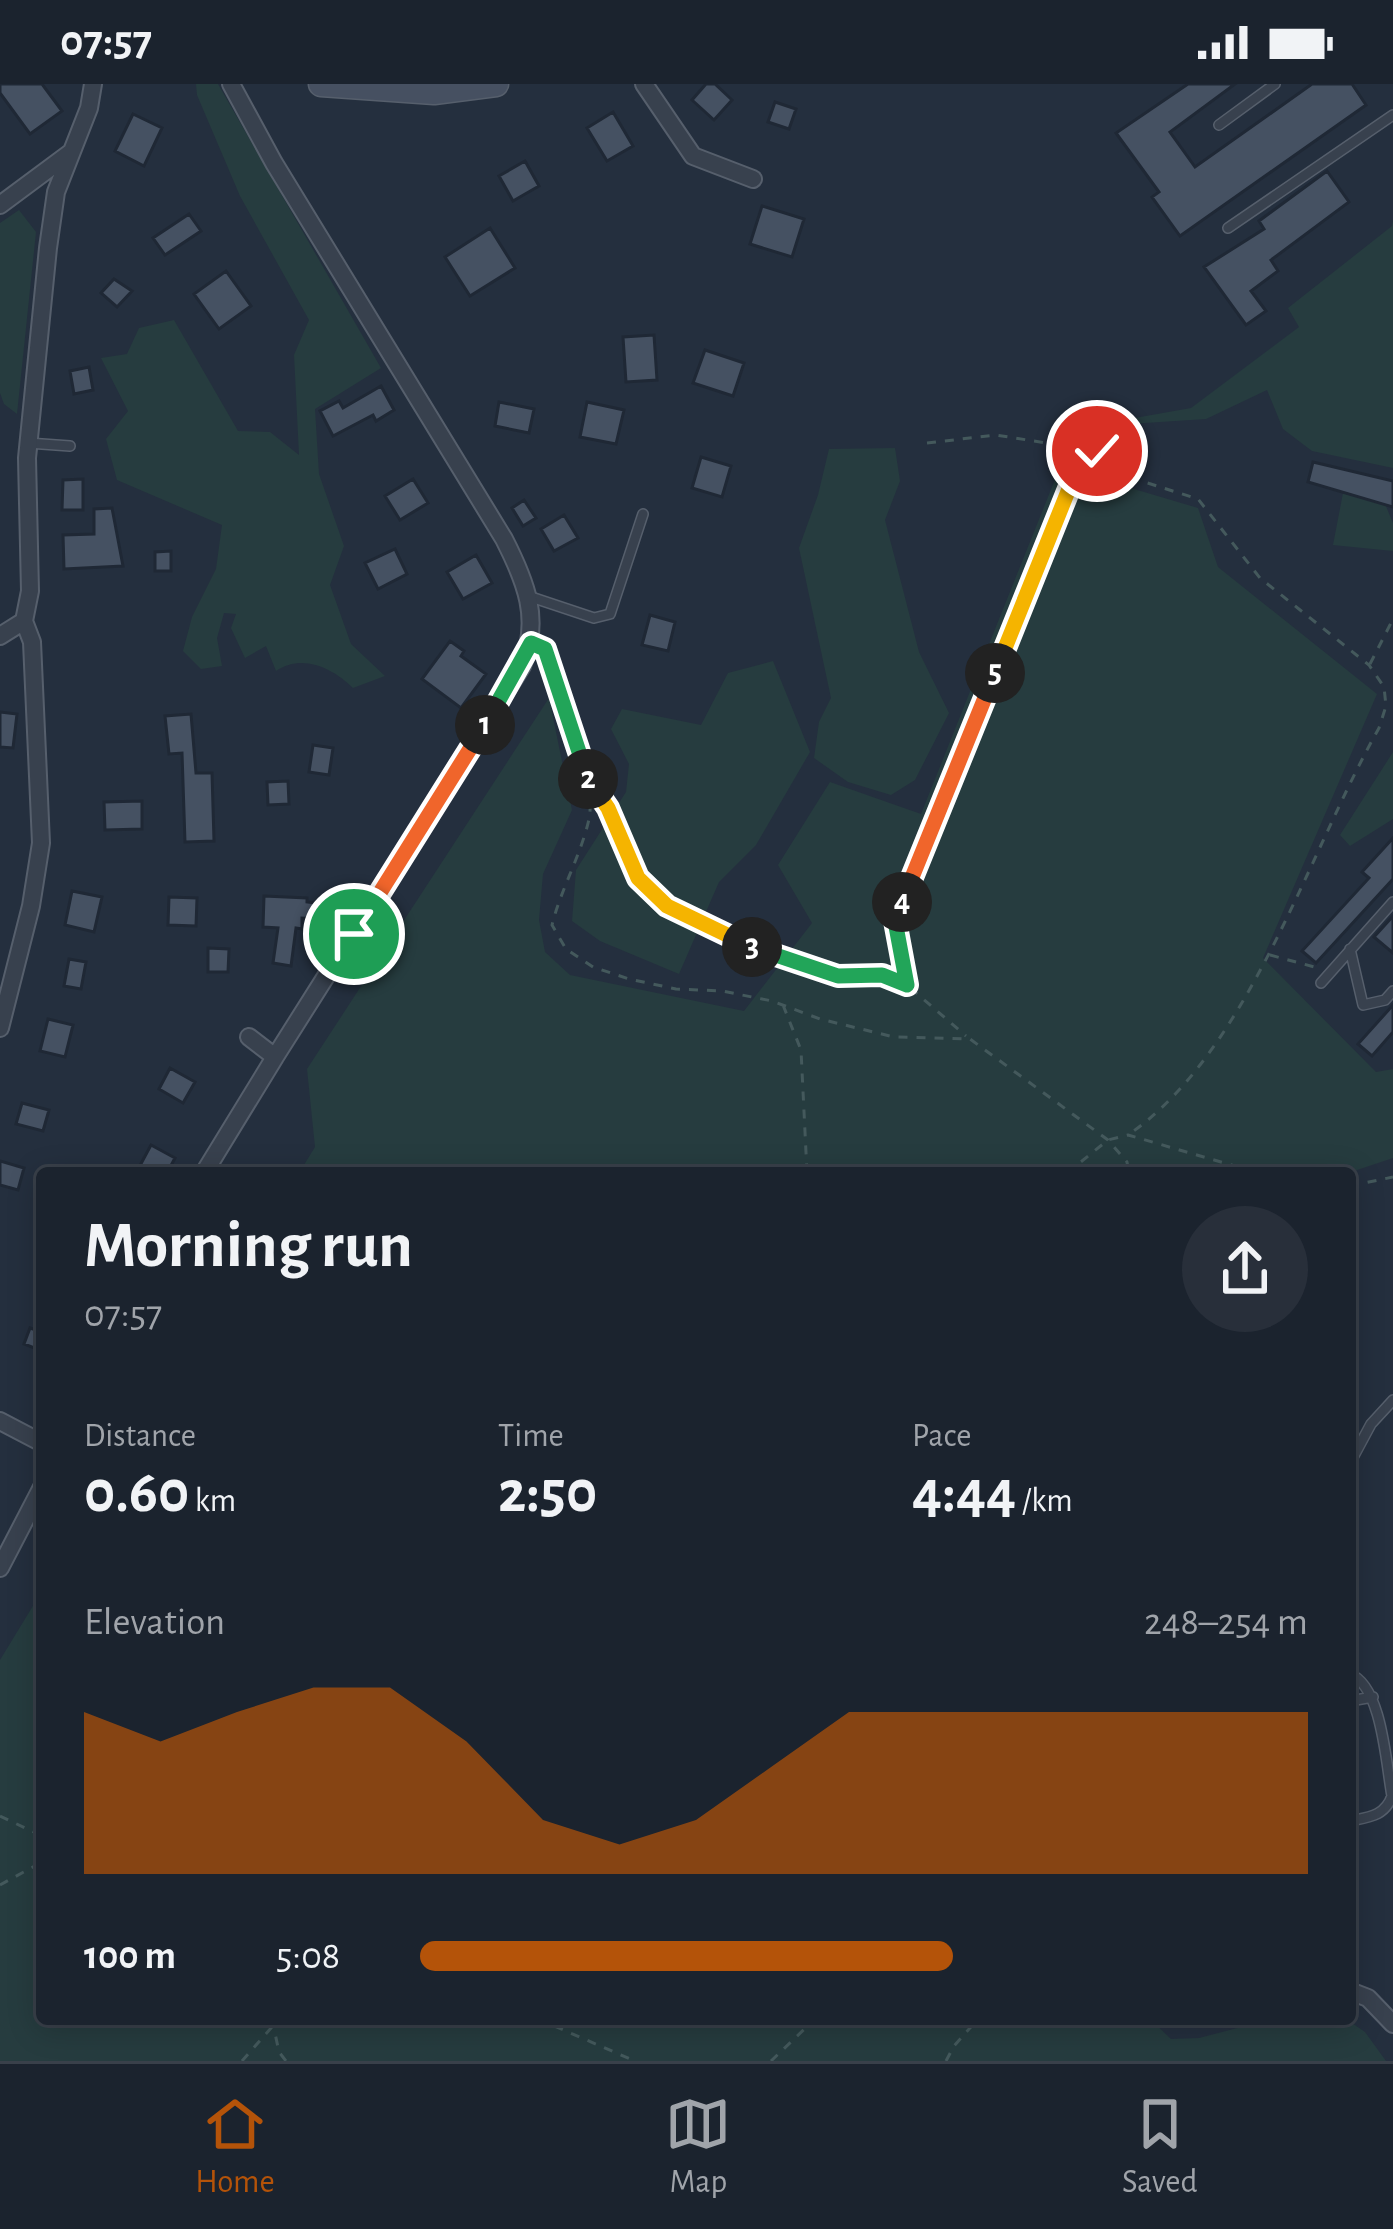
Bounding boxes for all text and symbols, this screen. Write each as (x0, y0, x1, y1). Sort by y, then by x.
text: 07:57 (60, 19, 152, 64)
pin (1046, 400, 1148, 502)
icon: check (1064, 418, 1130, 484)
pin: 5 (965, 643, 1025, 703)
text: 5 (988, 656, 1002, 689)
pin: 1 (455, 695, 515, 755)
text: 1 (479, 708, 491, 741)
pin: 2 (558, 749, 618, 809)
text: 2 (580, 762, 596, 795)
pin: 4 (872, 872, 932, 932)
pin (303, 883, 405, 985)
text: 4 (894, 885, 910, 918)
icon: arrive (321, 901, 387, 967)
pin: 3 (722, 917, 782, 977)
text: 3 (745, 930, 759, 963)
button: share (1182, 1206, 1308, 1332)
text: Morning run (84, 1213, 413, 1279)
text: 07:57 (84, 1295, 162, 1334)
text: Distance (84, 1420, 196, 1453)
text: Time (498, 1420, 564, 1453)
text: Pace (912, 1420, 971, 1453)
text: 0.60 (84, 1463, 189, 1523)
text: 2:50 (498, 1463, 597, 1523)
text: 4:44 (912, 1463, 1016, 1523)
text: km (189, 1485, 236, 1518)
text: /km (1016, 1485, 1073, 1518)
text: Elevation (84, 1603, 225, 1642)
text: 248–254 m (1144, 1603, 1308, 1642)
text: 100 m (84, 1937, 176, 1976)
text: 5:08 (276, 1937, 340, 1976)
tab: Home (195, 2091, 275, 2203)
tab: Map (665, 2091, 731, 2203)
tab: Saved (1122, 2091, 1198, 2203)

